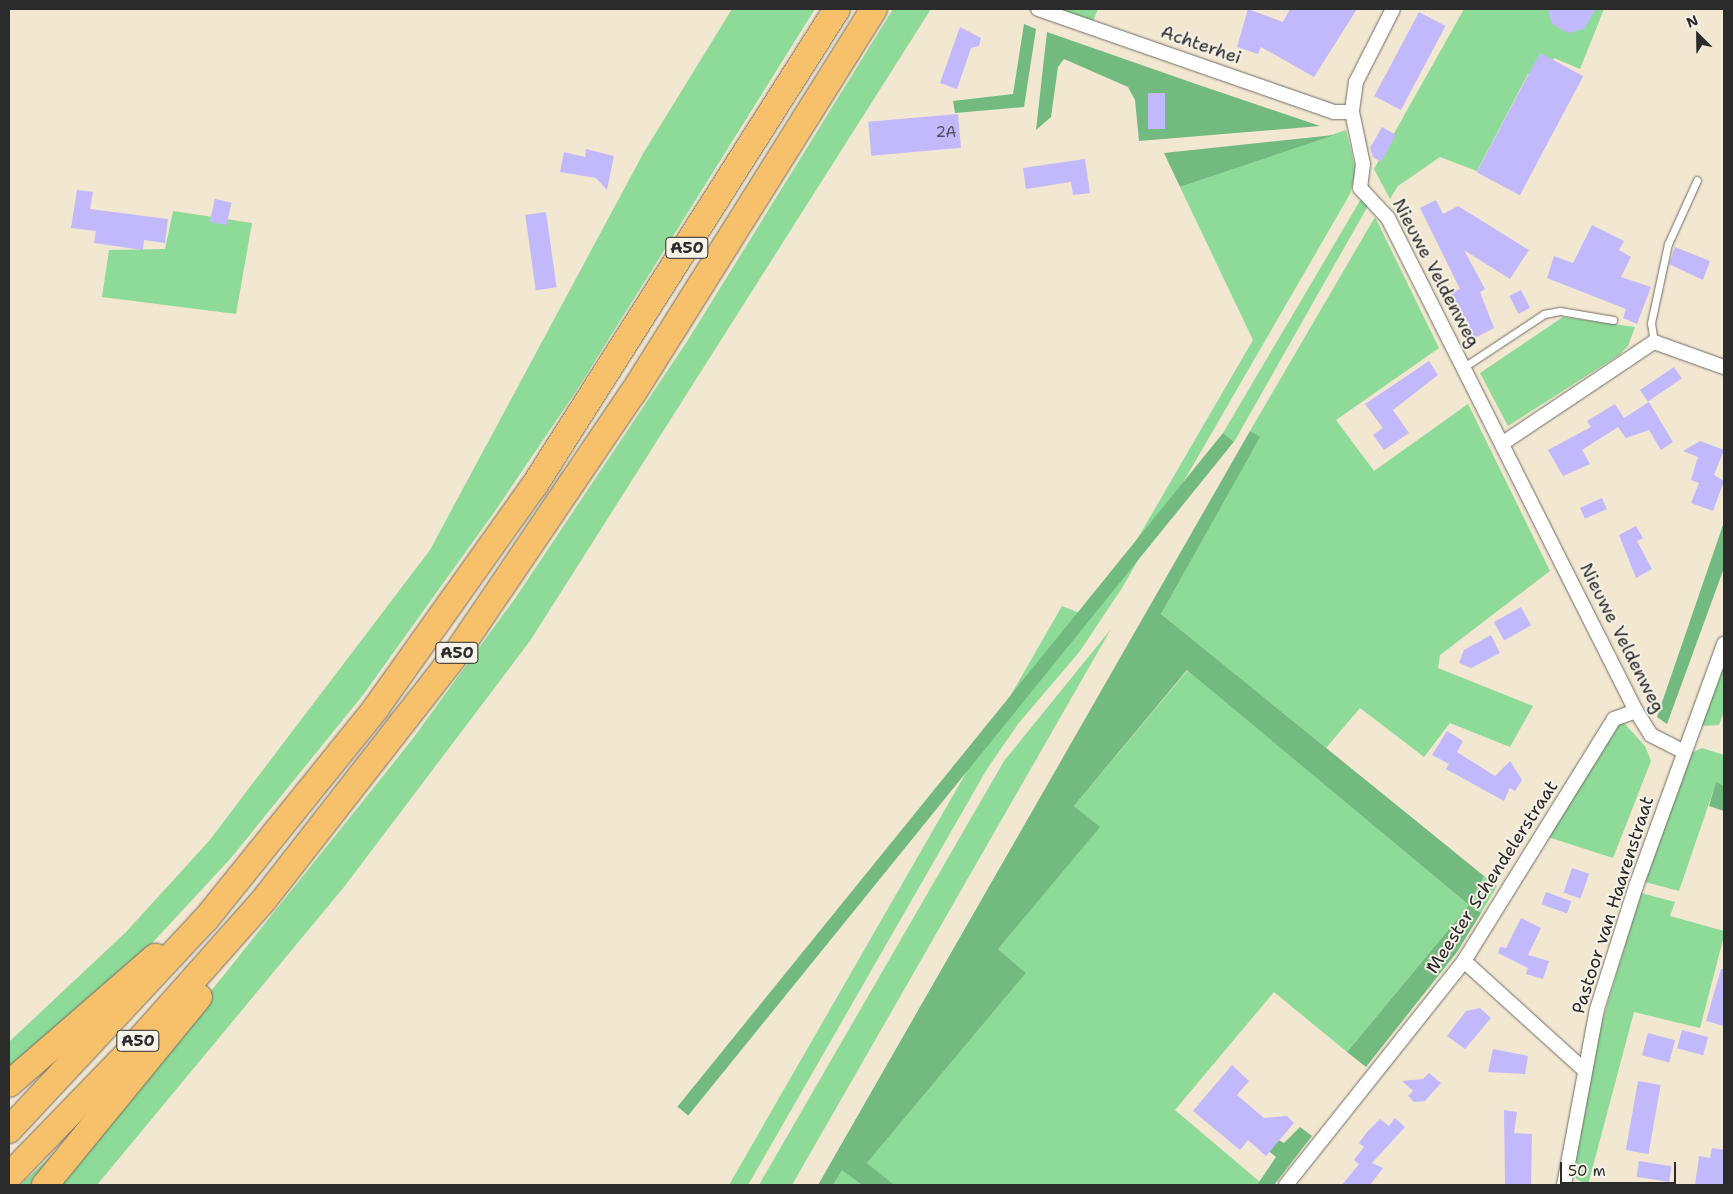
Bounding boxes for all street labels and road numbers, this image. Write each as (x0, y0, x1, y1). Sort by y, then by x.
street label: Achterhei (1158, 21, 1244, 69)
street label: Nieuwe Veldenweg (1388, 195, 1484, 351)
road number: A50 (664, 234, 710, 262)
street label: Nieuwe Veldenweg (1575, 560, 1669, 716)
road number: A50 (434, 640, 480, 666)
street label: Meester Schendelerstraat (1421, 776, 1563, 978)
street label: Pastoor van Haarenstraat (1568, 793, 1658, 1017)
road number: A50 (116, 1028, 160, 1054)

